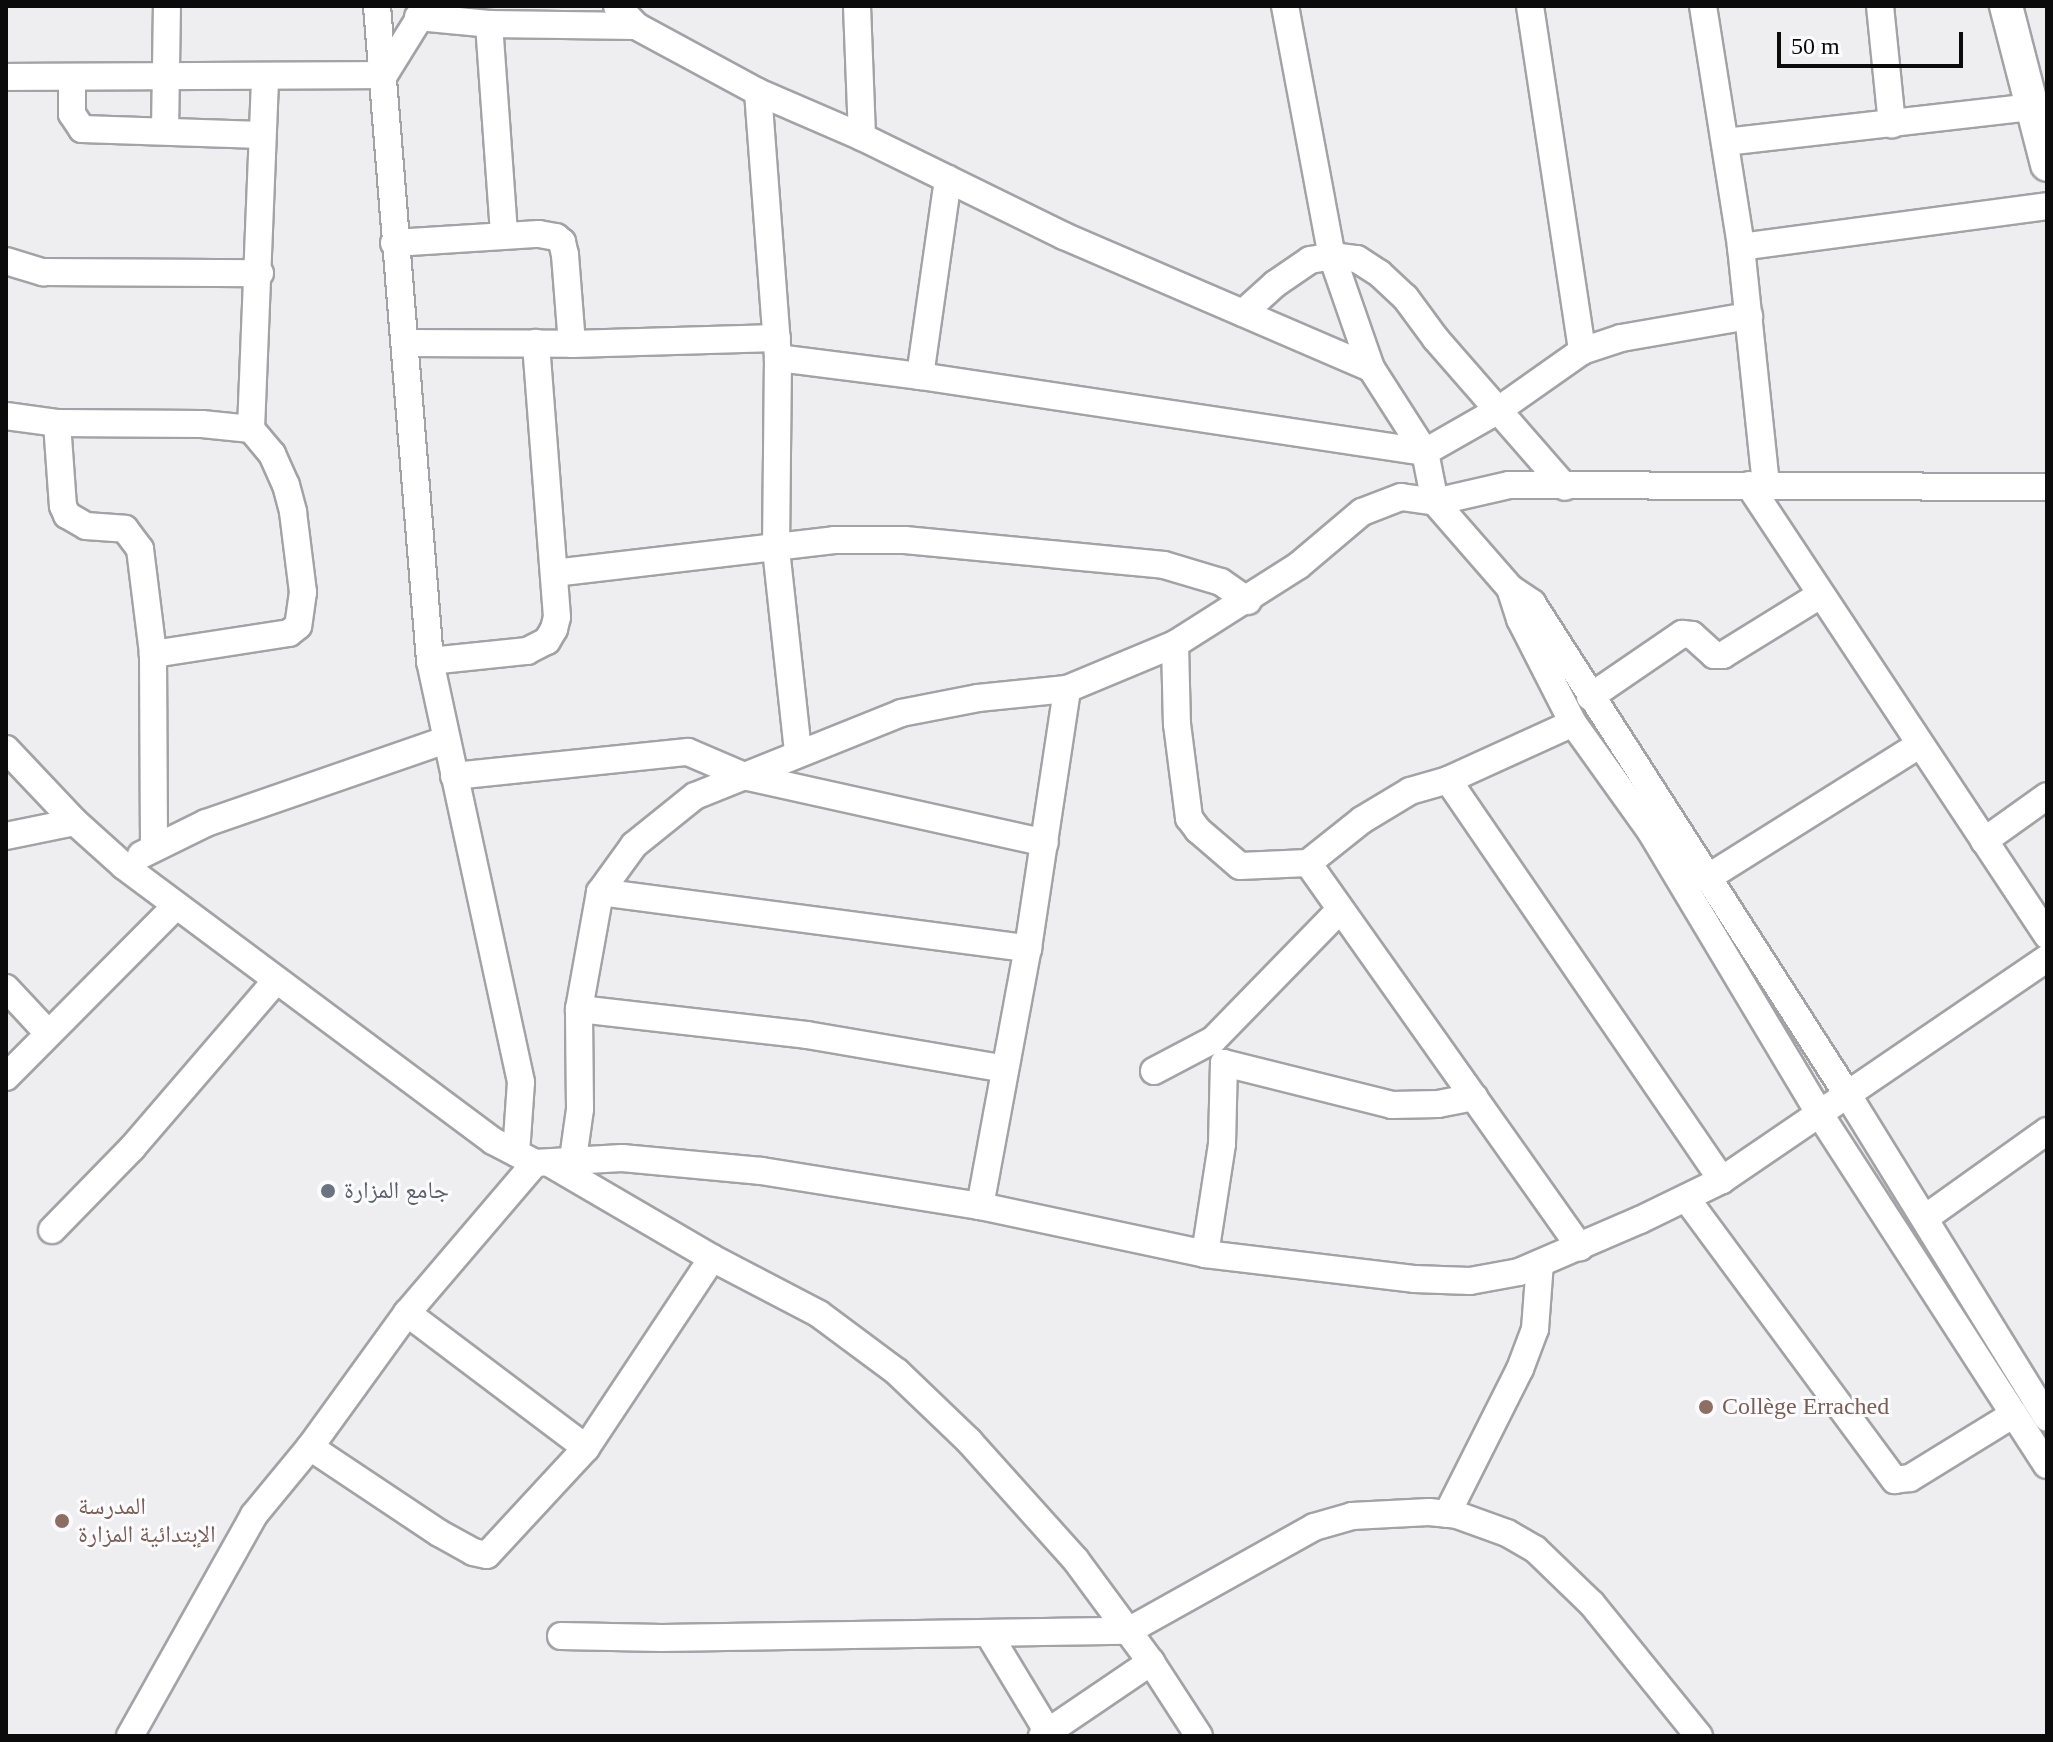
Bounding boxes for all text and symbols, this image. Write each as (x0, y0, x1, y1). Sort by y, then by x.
scale bar (1781, 16, 1967, 66)
text: 50 m (1791, 33, 1840, 59)
place label: جامع المزارة (344, 1177, 449, 1205)
marker: جامع المزارة (319, 1182, 337, 1200)
place label: Collège Errached (1722, 1393, 1889, 1421)
marker: Collège Errached (1697, 1398, 1715, 1416)
place label: المدرسة الإبتدائية المزارة (78, 1493, 216, 1549)
marker: المدرسة الإبتدائية المزارة (53, 1512, 71, 1530)

